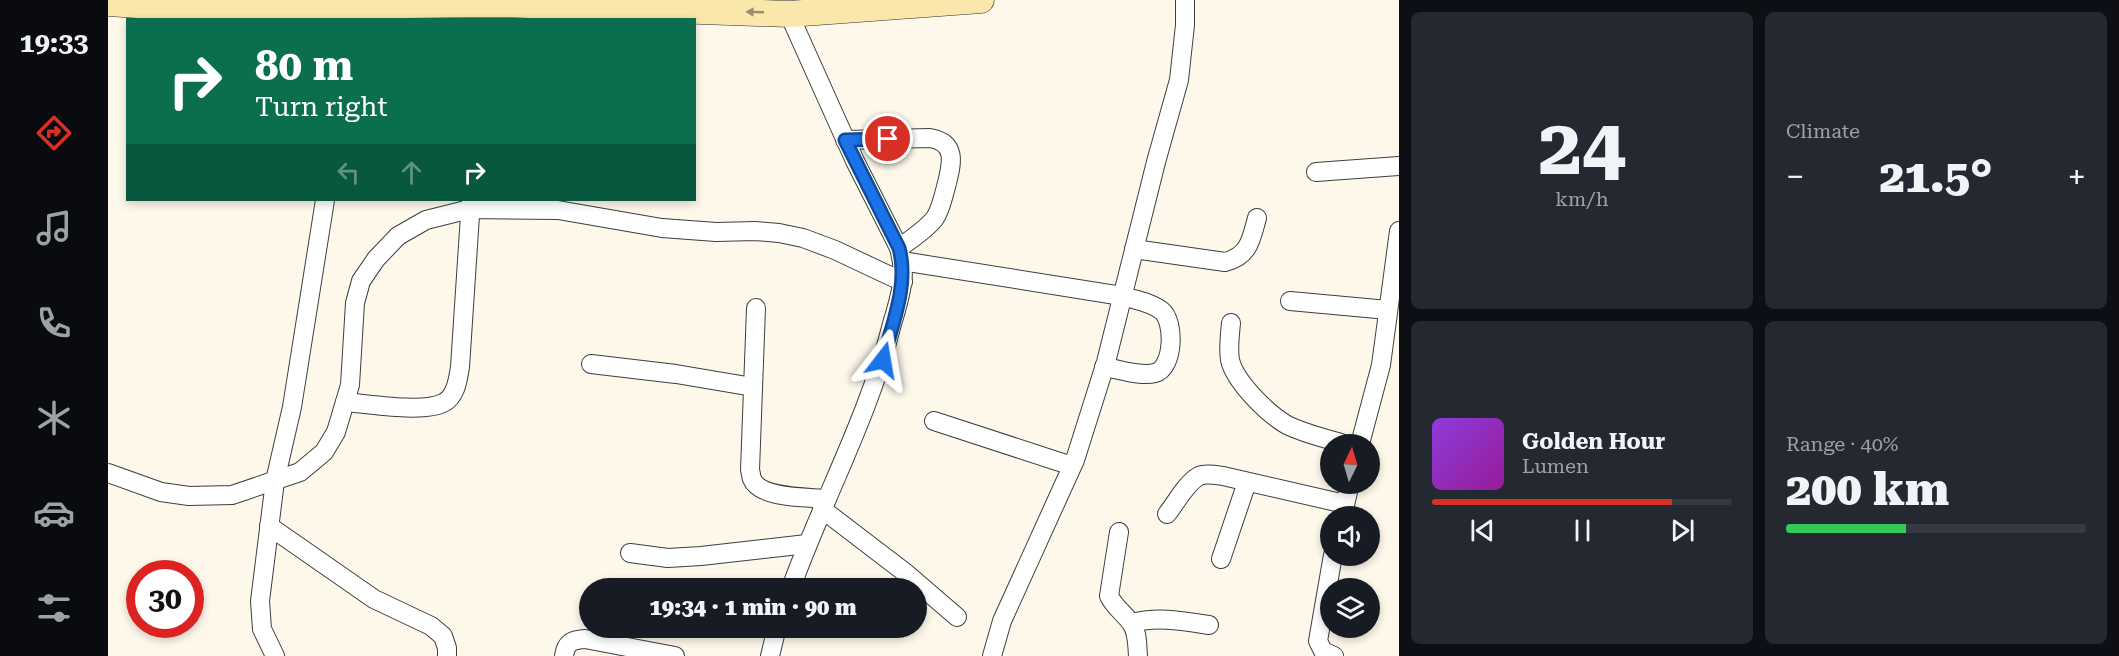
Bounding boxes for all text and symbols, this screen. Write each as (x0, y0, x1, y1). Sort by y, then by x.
one-way arrow (745, 8, 764, 17)
text: 19:33 (20, 27, 88, 59)
text: 80 m (255, 41, 353, 90)
icon: right (156, 42, 234, 120)
text: Turn right (255, 91, 388, 123)
text: 24 (1538, 102, 1626, 193)
icon: directions (33, 112, 75, 154)
pin (862, 113, 913, 164)
text: Climate (1786, 119, 1860, 143)
icon: arrive (871, 122, 904, 155)
text: 21.5° (1879, 150, 1993, 203)
icon: left (332, 156, 365, 189)
icon: ahead (395, 156, 428, 189)
icon: right (458, 156, 491, 189)
text: − (1786, 157, 1804, 196)
text: + (2068, 157, 2086, 196)
text: km/h (1555, 187, 1609, 211)
icon: music (33, 207, 75, 249)
icon: phone (33, 302, 75, 344)
position arrow (851, 328, 915, 392)
icon: climate (33, 397, 75, 439)
text: Golden Hour (1522, 429, 1665, 454)
text: Range · 40% (1786, 432, 1898, 456)
north arrow (1320, 434, 1380, 494)
map controls (1320, 434, 1380, 638)
text: Lumen (1522, 454, 1589, 478)
text: 200 km (1786, 463, 1949, 516)
icon: car (33, 492, 75, 534)
button: sound (1320, 506, 1380, 566)
icon: previous (1466, 514, 1499, 547)
icon: pause (1566, 514, 1599, 547)
icon: next (1666, 514, 1699, 547)
speed limit sign: 30 (126, 560, 204, 638)
button: layers (1320, 578, 1380, 638)
icon: filters (33, 587, 75, 629)
text: 19:34 · 1 min · 90 m (649, 595, 857, 620)

